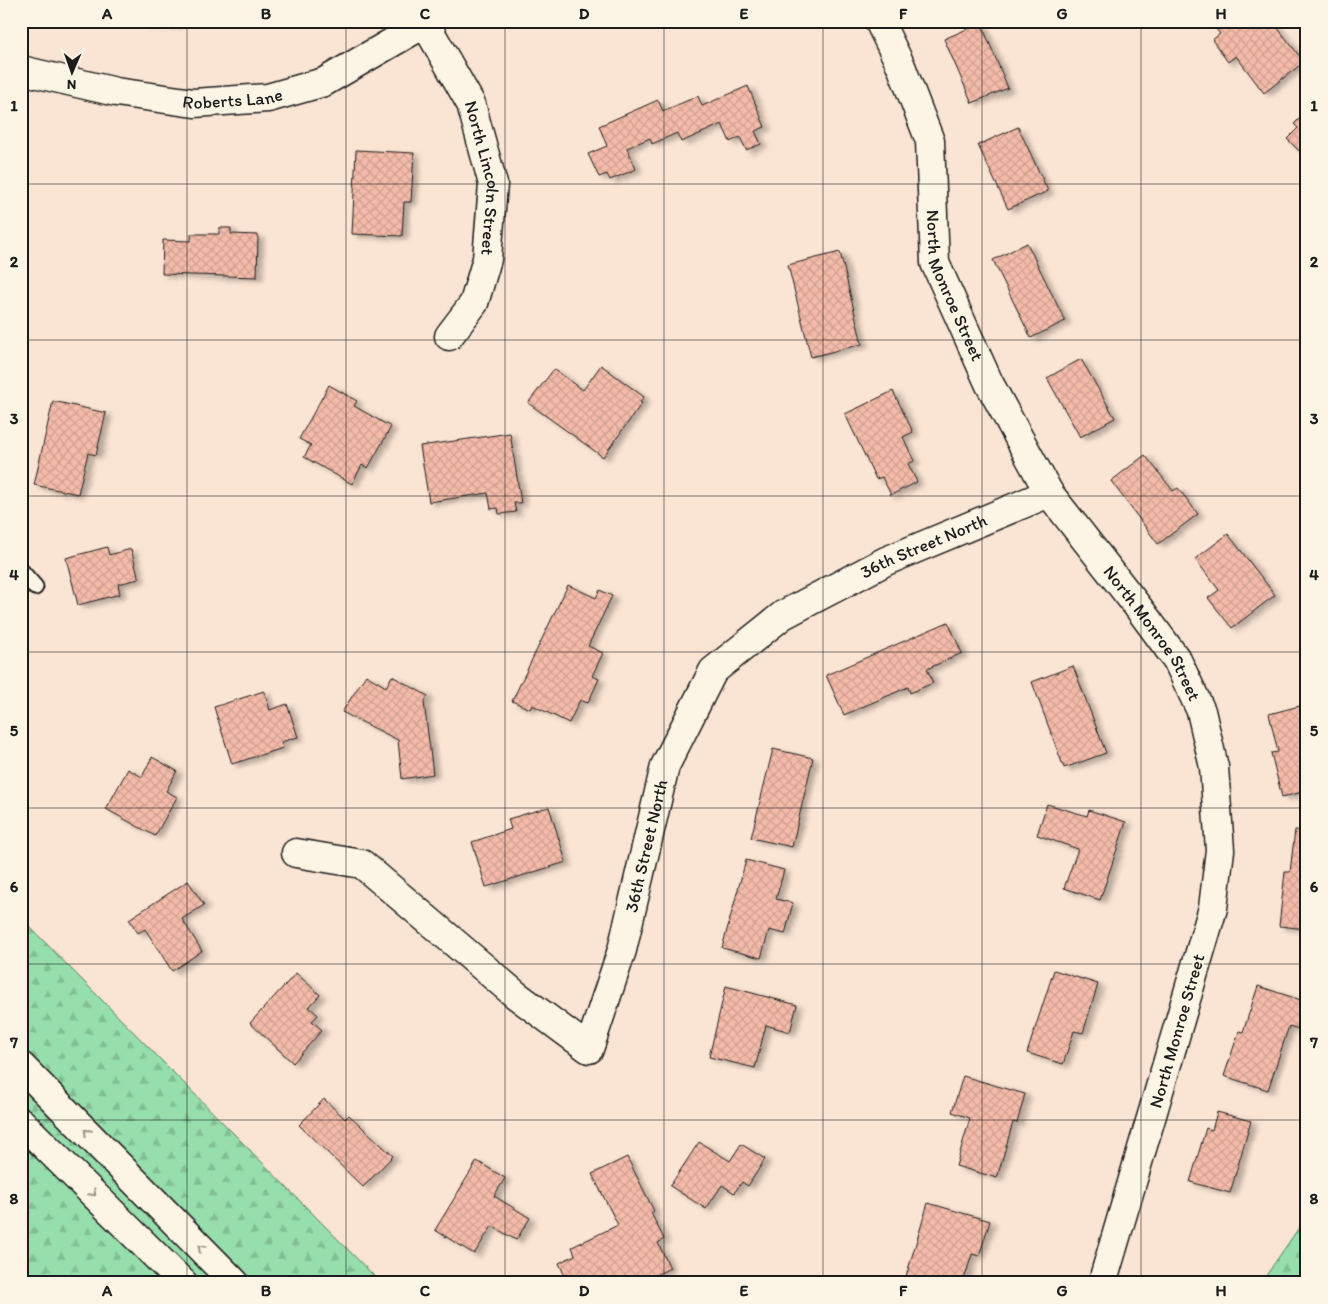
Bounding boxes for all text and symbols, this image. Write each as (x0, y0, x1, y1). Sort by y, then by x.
text: A (101, 4, 113, 23)
text: B (261, 4, 272, 23)
text: C (420, 4, 431, 23)
text: D (579, 4, 590, 23)
text: E (740, 4, 749, 23)
text: F (899, 4, 908, 23)
text: G (1056, 4, 1068, 23)
text: H (1215, 4, 1227, 23)
north arrow (48, 48, 98, 98)
text: N (67, 76, 77, 93)
street label: Roberts Lane (181, 83, 285, 114)
text: 1 (10, 96, 18, 115)
text: 1 (1310, 96, 1318, 115)
street label: North Lincoln Street (460, 98, 505, 256)
street label: North Monroe Street (922, 209, 989, 365)
text: 2 (10, 252, 19, 271)
text: 2 (1310, 252, 1319, 271)
text: 3 (10, 409, 19, 428)
text: 3 (1310, 409, 1319, 428)
street label: 36th Street North (857, 509, 990, 584)
street label: North Monroe Street (1099, 561, 1206, 705)
text: 4 (9, 565, 19, 584)
text: 4 (1309, 565, 1319, 584)
text: 5 (10, 721, 19, 740)
text: 5 (1310, 721, 1319, 740)
street label: 36th Street North (620, 777, 672, 915)
text: 6 (10, 877, 19, 896)
text: 6 (1310, 877, 1319, 896)
street label: North Monroe Street (1144, 951, 1210, 1111)
text: 7 (9, 1033, 18, 1052)
text: 7 (1309, 1033, 1318, 1052)
one-way arrow (84, 1129, 93, 1138)
one-way arrow (87, 1187, 96, 1196)
text: 8 (10, 1189, 19, 1208)
text: 8 (1310, 1189, 1319, 1208)
one-way arrow (198, 1245, 207, 1254)
text: A (101, 1281, 113, 1300)
text: B (261, 1281, 272, 1300)
text: C (420, 1281, 431, 1300)
text: D (579, 1281, 590, 1300)
text: E (740, 1281, 749, 1300)
text: F (899, 1281, 908, 1300)
text: G (1056, 1281, 1068, 1300)
text: H (1215, 1281, 1227, 1300)

